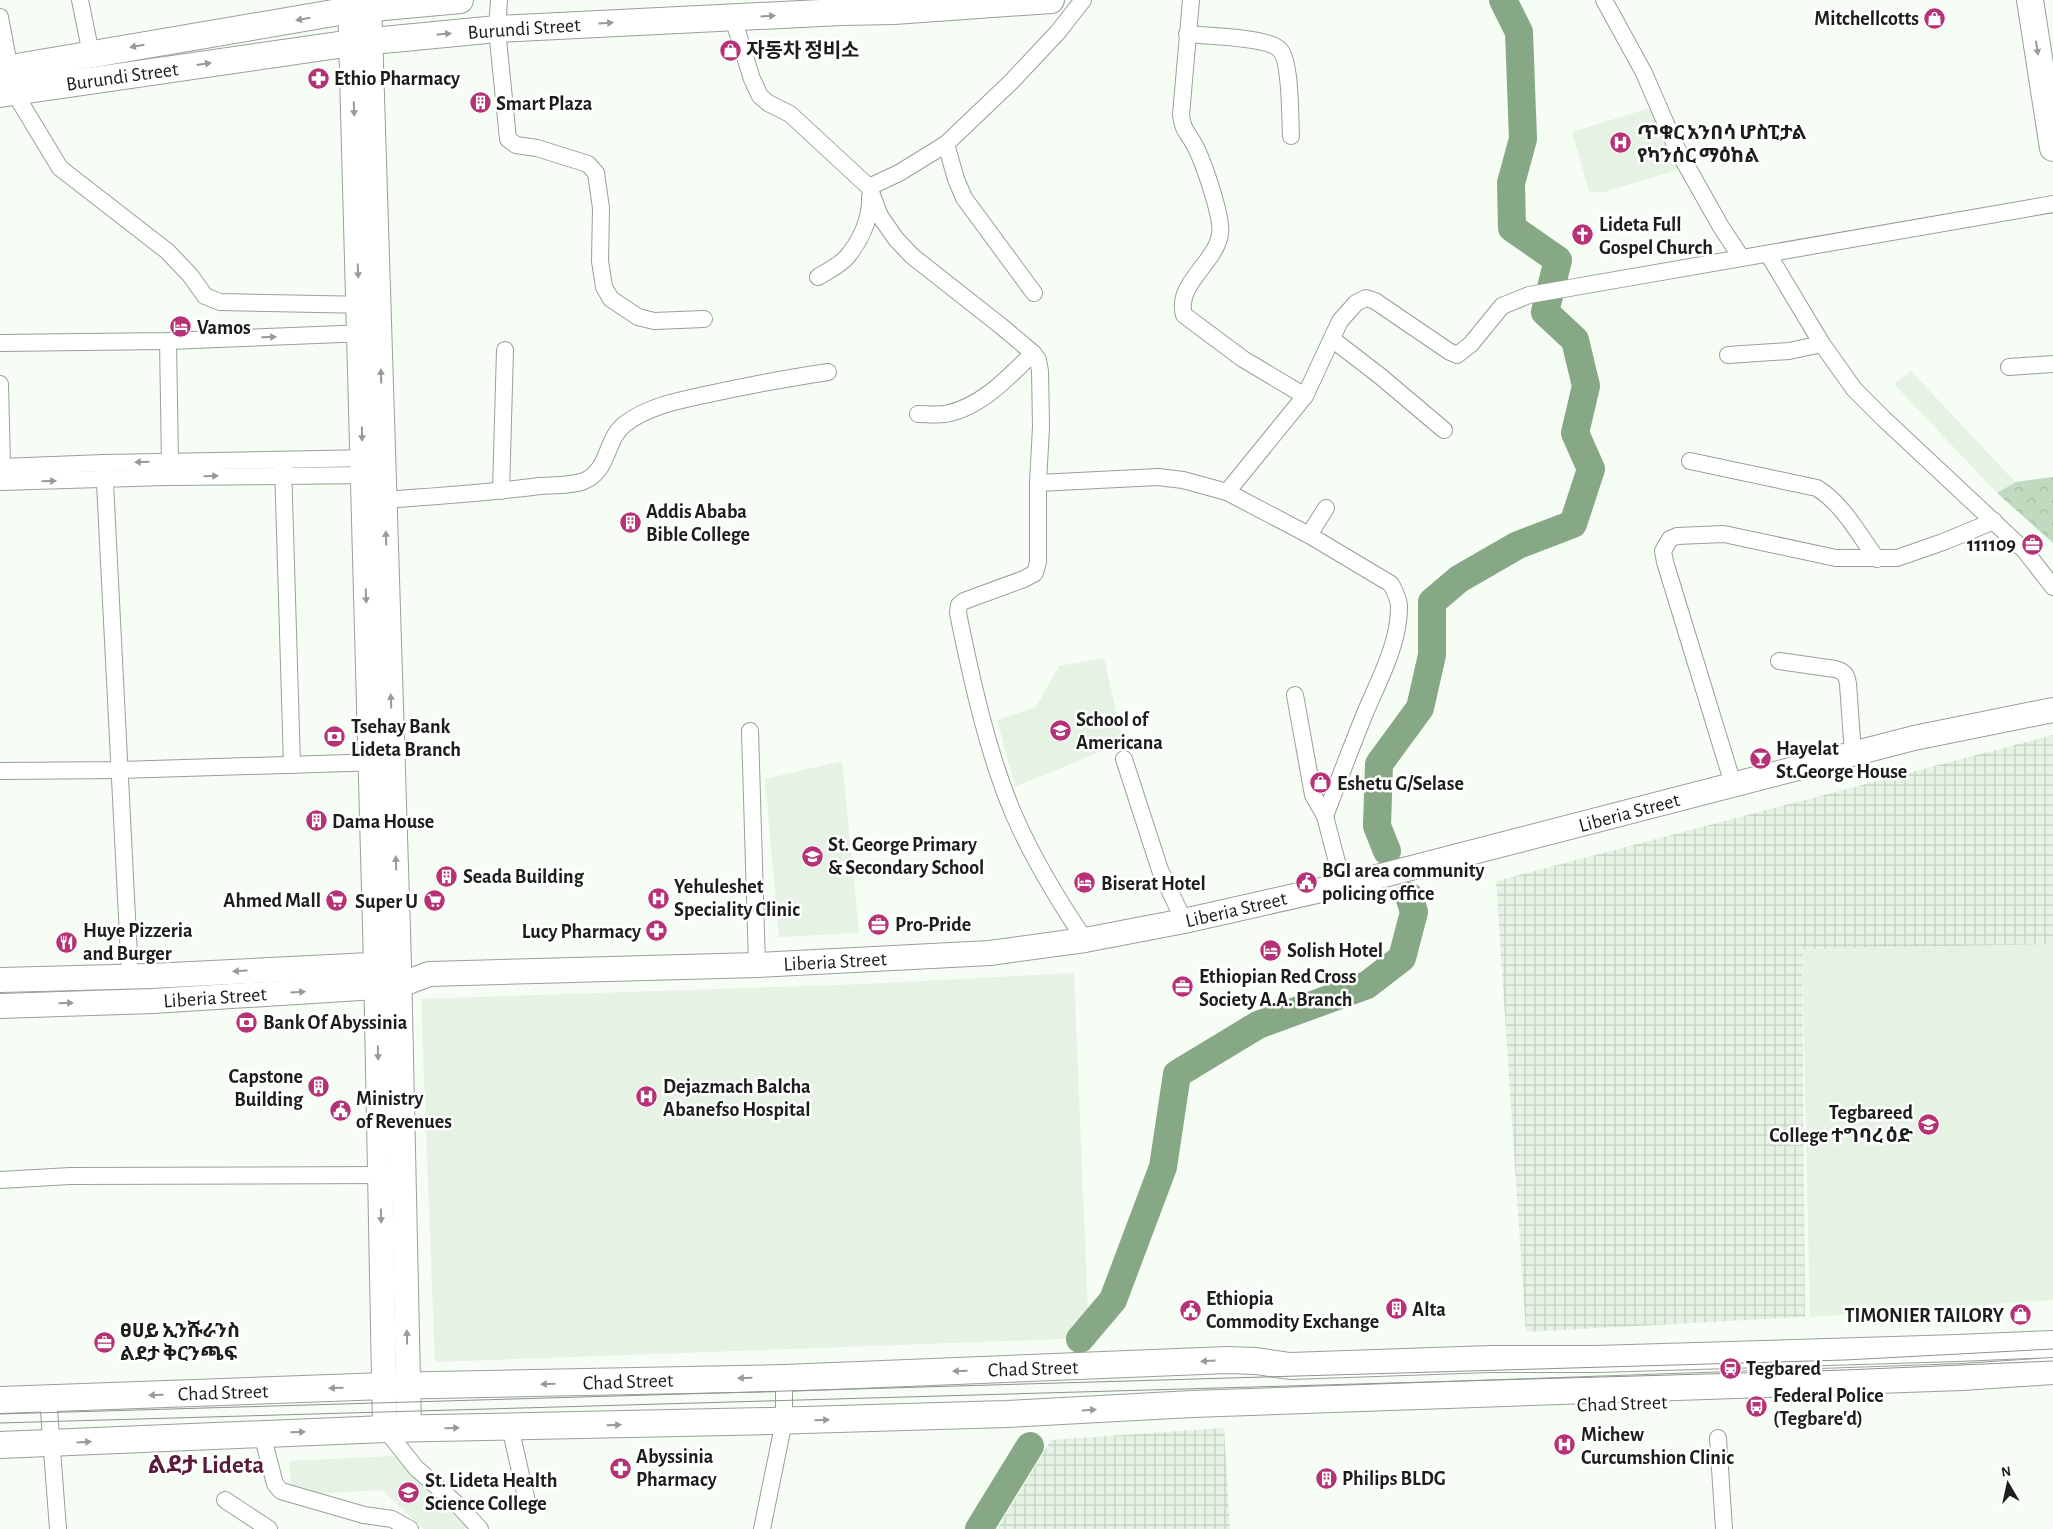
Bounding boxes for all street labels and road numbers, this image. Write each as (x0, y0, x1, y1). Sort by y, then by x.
street label: Burundi Street (467, 15, 582, 43)
street label: Burundi Street (65, 59, 180, 95)
street label: Liberia Street (1577, 790, 1682, 836)
street label: Liberia Street (1184, 888, 1290, 931)
street label: Liberia Street (783, 949, 888, 975)
street label: Liberia Street (163, 984, 268, 1012)
street label: Chad Street (987, 1357, 1079, 1381)
street label: Chad Street (582, 1370, 674, 1394)
street label: Chad Street (177, 1381, 269, 1405)
street label: Chad Street (1576, 1392, 1668, 1416)

